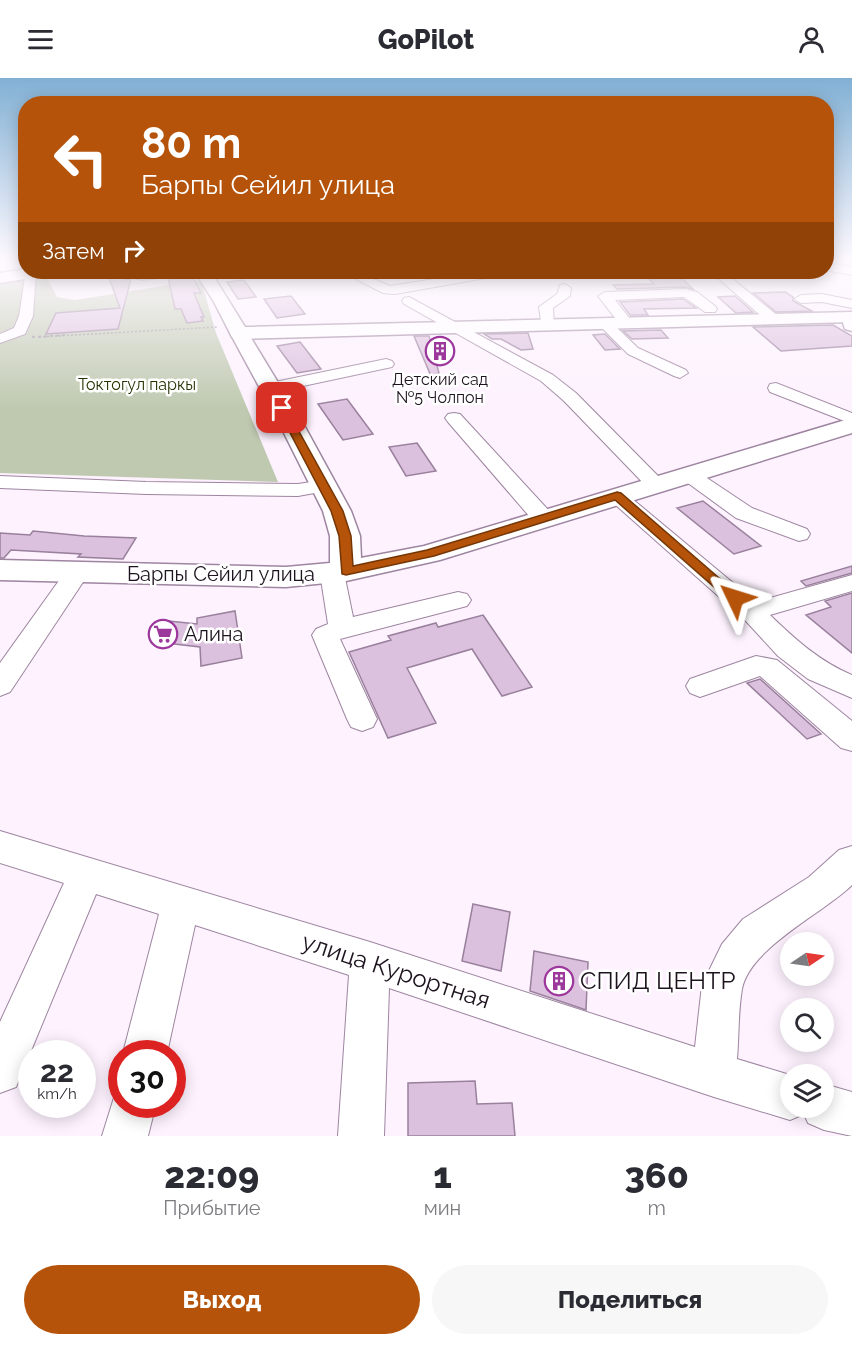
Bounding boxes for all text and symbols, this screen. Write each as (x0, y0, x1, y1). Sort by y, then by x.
icon: menu (24, 23, 57, 56)
icon: person (795, 23, 828, 56)
text: GoPilot (378, 24, 474, 55)
text: 80 m (141, 119, 241, 168)
icon: left (42, 120, 120, 198)
text: Барпы Сейил улица (141, 169, 395, 200)
icon: right (117, 234, 150, 267)
text: Затем (42, 238, 105, 264)
building icon: Детский сад №5 Чолпон (424, 335, 456, 367)
place label: Детский сад №5 Чолпон (392, 370, 488, 407)
park label: Токтогул паркы (78, 375, 196, 394)
pin (256, 382, 307, 433)
icon: arrive (265, 391, 298, 424)
street label: Барпы Сейил улица (127, 562, 315, 586)
position arrow (703, 566, 767, 630)
supermarket icon: Алина (147, 618, 179, 650)
place label: Алина (184, 622, 243, 646)
street label: улица Курортная (298, 926, 494, 1015)
north arrow (780, 932, 834, 986)
map controls (780, 932, 834, 1118)
building icon: СПИД ЦЕНТР (543, 965, 575, 997)
place label: СПИД ЦЕНТР (580, 966, 735, 995)
button: search (780, 998, 834, 1052)
speed limit sign: 30 (108, 1040, 186, 1118)
text: 22 (40, 1054, 74, 1089)
button: layers (780, 1064, 834, 1118)
text: km/h (37, 1085, 77, 1103)
text: 22:09 (164, 1154, 259, 1196)
text: 1 (433, 1154, 452, 1196)
text: 360 (624, 1154, 689, 1196)
text: Прибытие (163, 1196, 261, 1220)
text: мин (424, 1196, 461, 1220)
text: m (647, 1196, 666, 1220)
button: Выход (24, 1265, 420, 1334)
button: Поделиться (432, 1265, 828, 1334)

